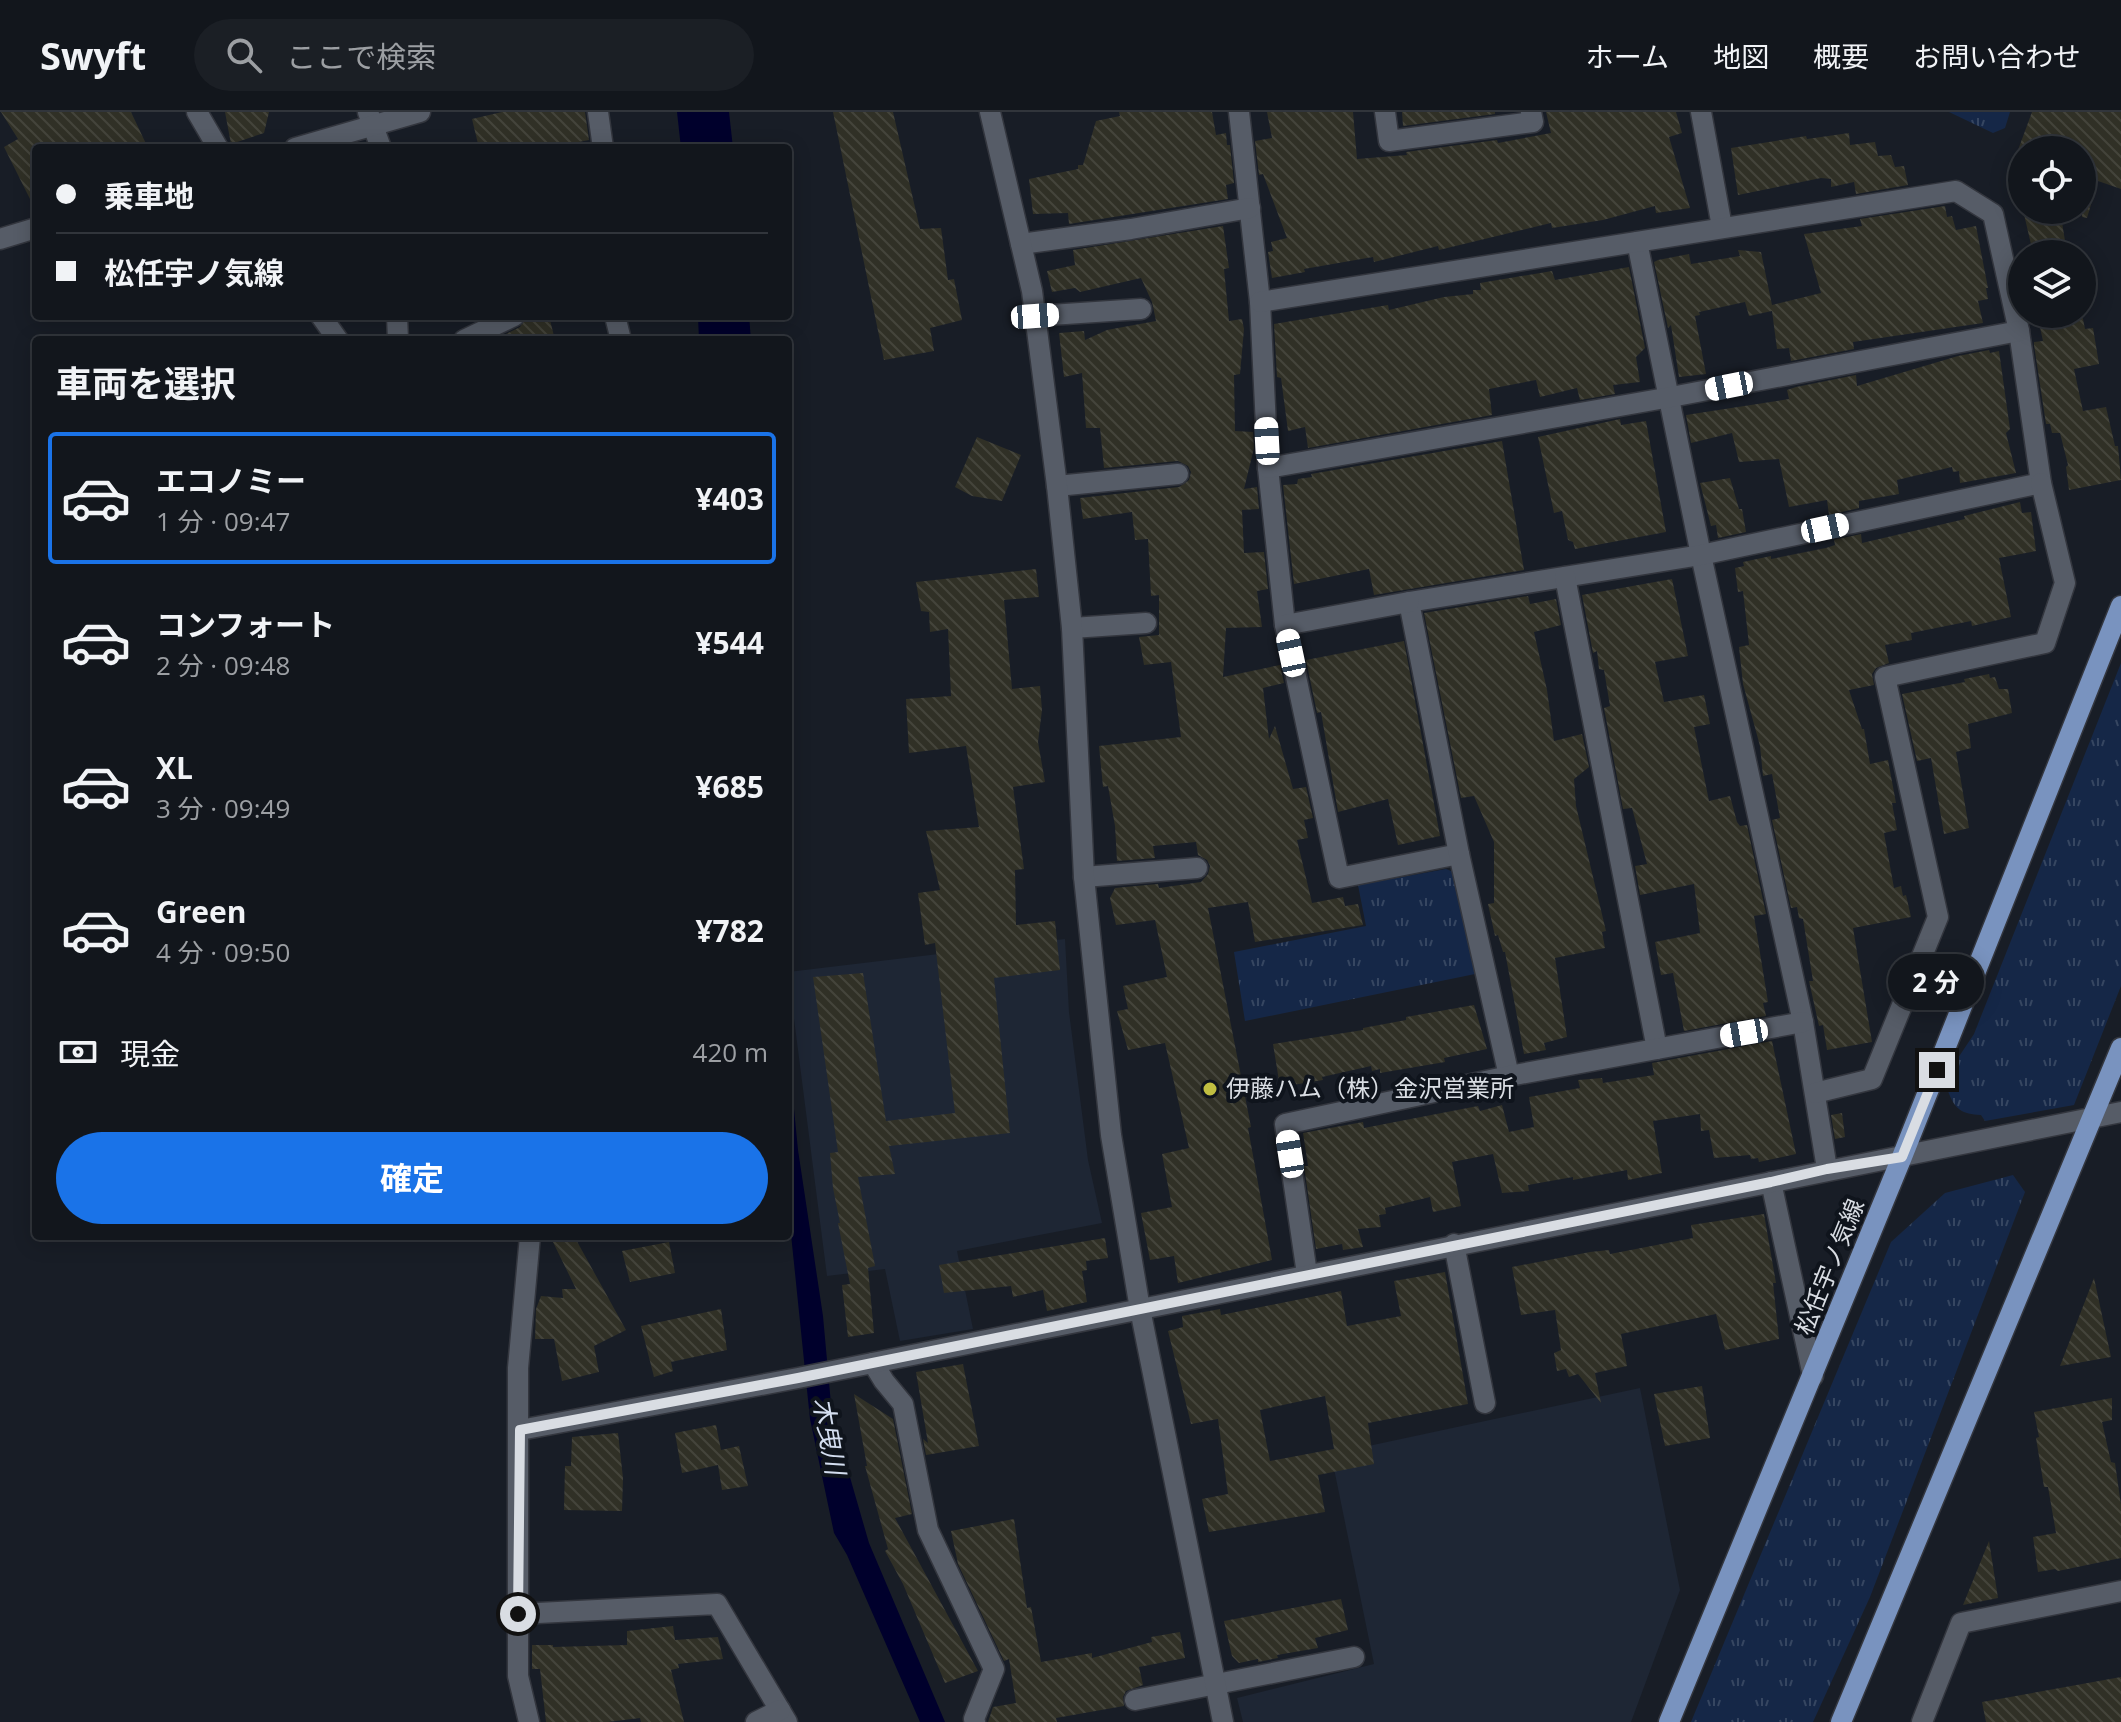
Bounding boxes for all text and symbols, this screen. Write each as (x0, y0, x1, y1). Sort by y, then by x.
search box (194, 19, 754, 91)
text: Swyft (40, 29, 146, 81)
icon: search (222, 33, 266, 77)
text: ここで検索 (286, 36, 436, 77)
text: ホーム (1586, 37, 1669, 75)
text: 地図 (1713, 37, 1769, 75)
text: 概要 (1813, 37, 1869, 75)
text: お問い合わせ (1913, 37, 2081, 75)
map controls (2008, 136, 2096, 328)
button: locate (2008, 136, 2096, 224)
text: 乗車地 (104, 175, 194, 216)
button: layers (2008, 240, 2096, 328)
text: 松任宇ノ気線 (104, 252, 284, 293)
car (1010, 302, 1060, 330)
text: 車両を選択 (56, 359, 236, 408)
car (1703, 370, 1755, 402)
car (1254, 416, 1280, 466)
text: エコノミー (156, 460, 306, 501)
icon: car (60, 462, 132, 534)
text: ¥403 (695, 478, 764, 519)
text: 1 分 · 09:47 (156, 503, 290, 539)
car (1799, 511, 1851, 545)
text: コンフォート (156, 604, 335, 645)
icon: car (60, 606, 132, 678)
text: ¥544 (695, 622, 764, 663)
car (1274, 627, 1308, 679)
text: 2 分 · 09:48 (156, 647, 290, 683)
text: XL (156, 747, 193, 788)
icon: car (60, 750, 132, 822)
text: ¥685 (695, 766, 764, 807)
text: 3 分 · 09:49 (156, 790, 290, 826)
text: Green (156, 891, 247, 932)
icon: car (60, 894, 132, 966)
text: ¥782 (695, 910, 764, 951)
text: 4 分 · 09:50 (156, 934, 290, 970)
callout: 2 分 (1889, 954, 1985, 1010)
text: 2 分 (1912, 964, 1960, 1000)
car (1718, 1017, 1770, 1049)
icon: cash (56, 1030, 100, 1074)
text: 現金 (120, 1033, 180, 1074)
text: 420 m (693, 1034, 768, 1070)
route end (1919, 1052, 1955, 1088)
place label: 伊藤ハム（株）金沢営業所 (1226, 1071, 1514, 1104)
marker: 伊藤ハム（株）金沢営業所 (1201, 1080, 1219, 1098)
car (1274, 1128, 1306, 1180)
button: 確定 (56, 1132, 768, 1224)
street label: 松任宇ノ気線 (1786, 1193, 1871, 1339)
water label: 木曳川 (805, 1394, 855, 1480)
route start (500, 1596, 536, 1632)

